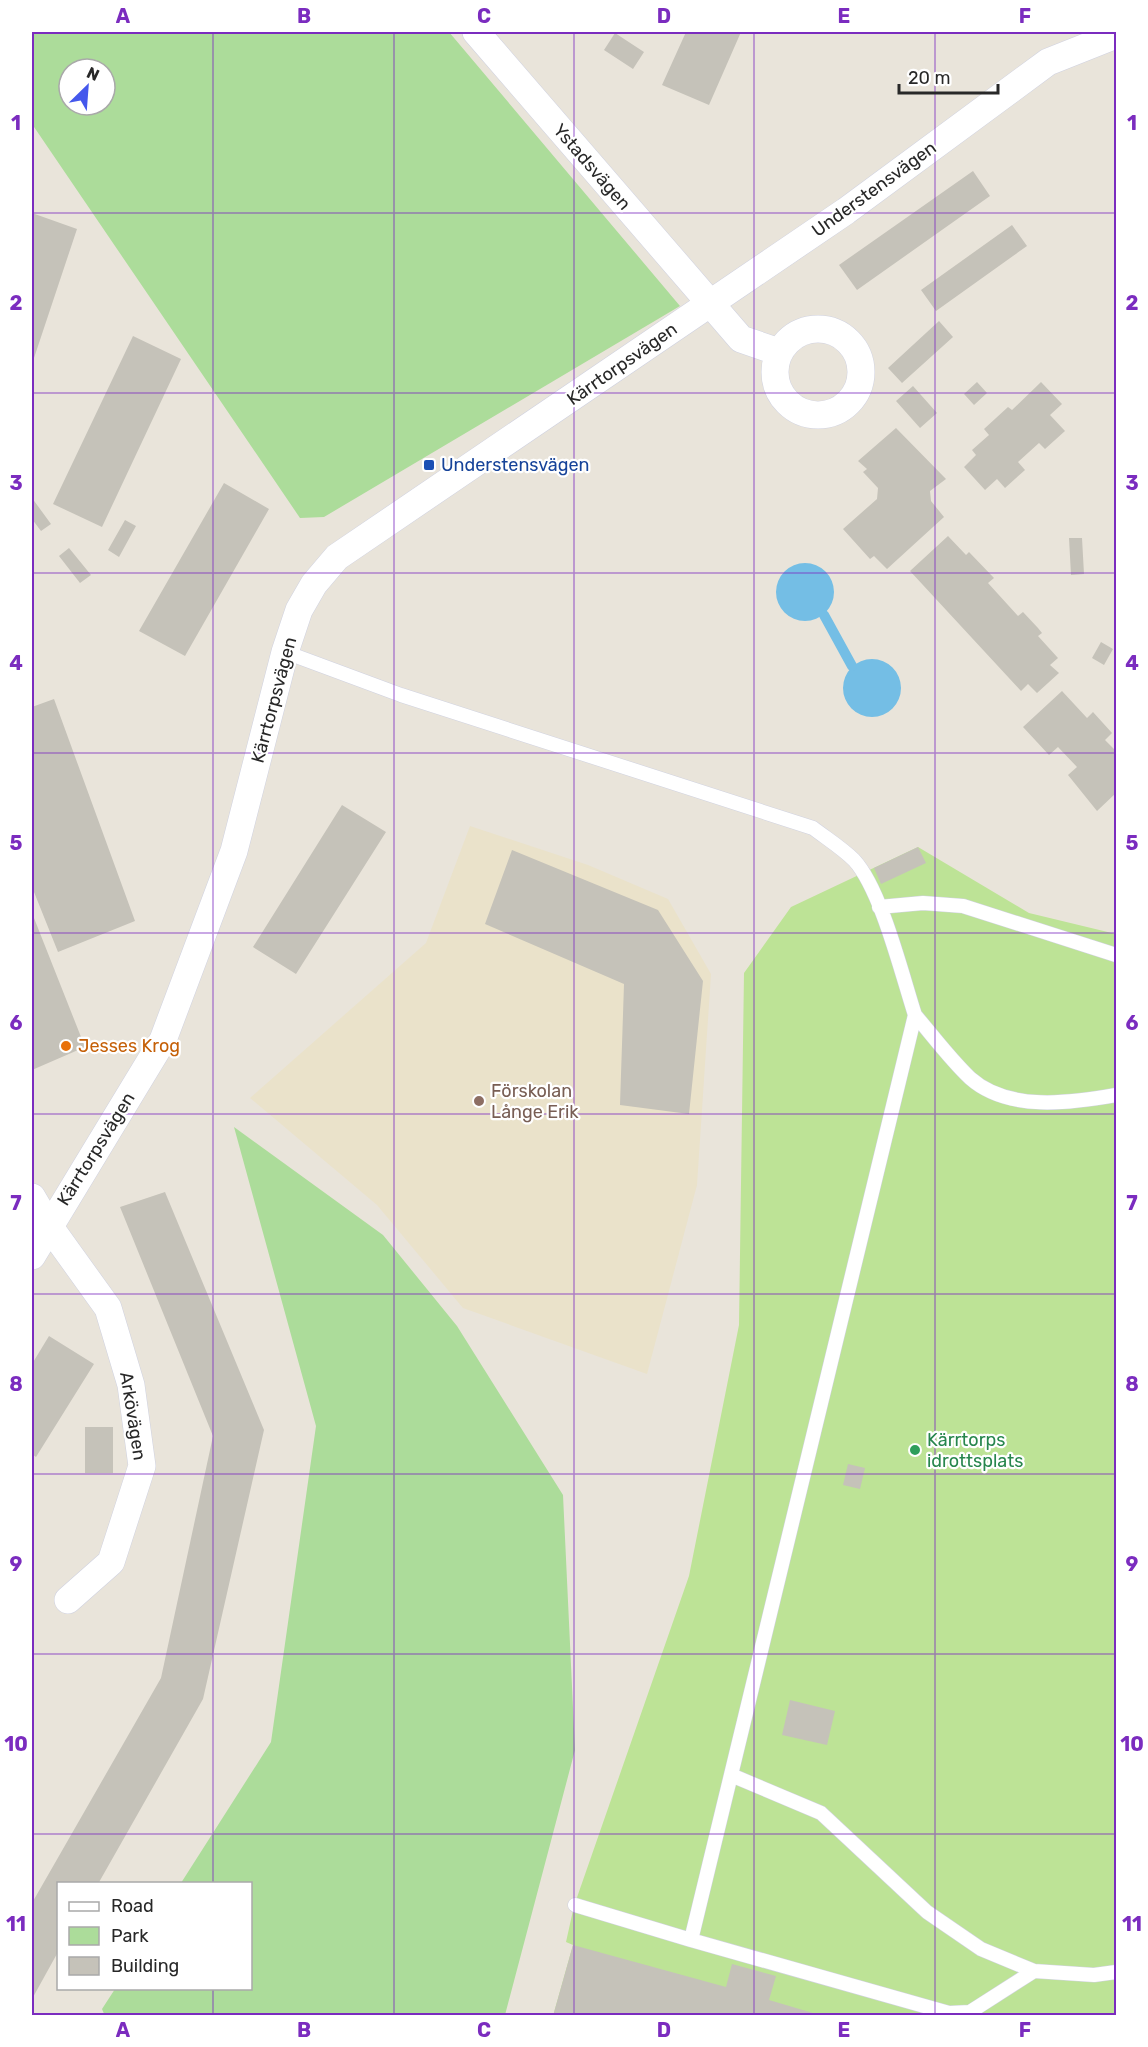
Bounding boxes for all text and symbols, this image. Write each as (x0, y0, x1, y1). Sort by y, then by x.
text: A (116, 4, 131, 28)
text: B (297, 4, 311, 28)
text: C (477, 4, 491, 28)
text: D (657, 4, 671, 28)
text: E (838, 4, 850, 28)
text: F (1019, 4, 1031, 28)
north arrow (57, 57, 117, 117)
scale bar (899, 57, 998, 95)
text: N (84, 63, 102, 85)
text: 20 m (908, 67, 950, 89)
text: 1 (11, 111, 21, 135)
text: 1 (1127, 111, 1137, 135)
street label: Ystadsvägen (549, 119, 635, 215)
street label: Understensvägen (807, 136, 941, 242)
text: 2 (10, 291, 23, 315)
text: 2 (1126, 291, 1139, 315)
street label: Kärrtorpsvägen (563, 318, 681, 410)
place label: Understensvägen (441, 454, 590, 476)
marker: Understensvägen (422, 458, 436, 472)
text: 3 (9, 471, 23, 495)
text: 3 (1125, 471, 1139, 495)
street label: Kärrtorpsvägen (247, 635, 301, 765)
text: 4 (9, 651, 23, 675)
text: 4 (1125, 651, 1139, 675)
text: 5 (10, 831, 23, 855)
text: 5 (1126, 831, 1139, 855)
text: 6 (9, 1011, 23, 1035)
text: 6 (1125, 1011, 1139, 1035)
place label: Jesses Krog (78, 1035, 180, 1057)
marker: Jesses Krog (59, 1039, 73, 1053)
place label: Förskolan Långe Erik (491, 1080, 579, 1123)
street label: Kärrtorpsvägen (52, 1088, 140, 1210)
marker: Förskolan Långe Erik (472, 1094, 486, 1108)
text: 7 (10, 1191, 22, 1215)
text: 7 (1126, 1191, 1138, 1215)
street label: Arkövägen (115, 1370, 151, 1462)
text: 8 (9, 1372, 23, 1396)
text: 8 (1125, 1372, 1139, 1396)
place label: Kärrtorps idrottsplats (927, 1429, 1023, 1472)
marker: Kärrtorps idrottsplats (908, 1443, 922, 1457)
text: 9 (10, 1552, 23, 1576)
text: 9 (1126, 1552, 1139, 1576)
text: 10 (4, 1732, 28, 1756)
text: 10 (1120, 1732, 1144, 1756)
legend (57, 1882, 252, 1990)
text: Road (111, 1895, 154, 1917)
text: 11 (6, 1912, 26, 1936)
text: 11 (1122, 1912, 1142, 1936)
text: Park (111, 1925, 149, 1947)
text: Building (111, 1955, 179, 1977)
text: A (116, 2018, 131, 2042)
text: B (297, 2018, 311, 2042)
text: C (477, 2018, 491, 2042)
text: D (657, 2018, 671, 2042)
text: E (838, 2018, 850, 2042)
text: F (1019, 2018, 1031, 2042)

